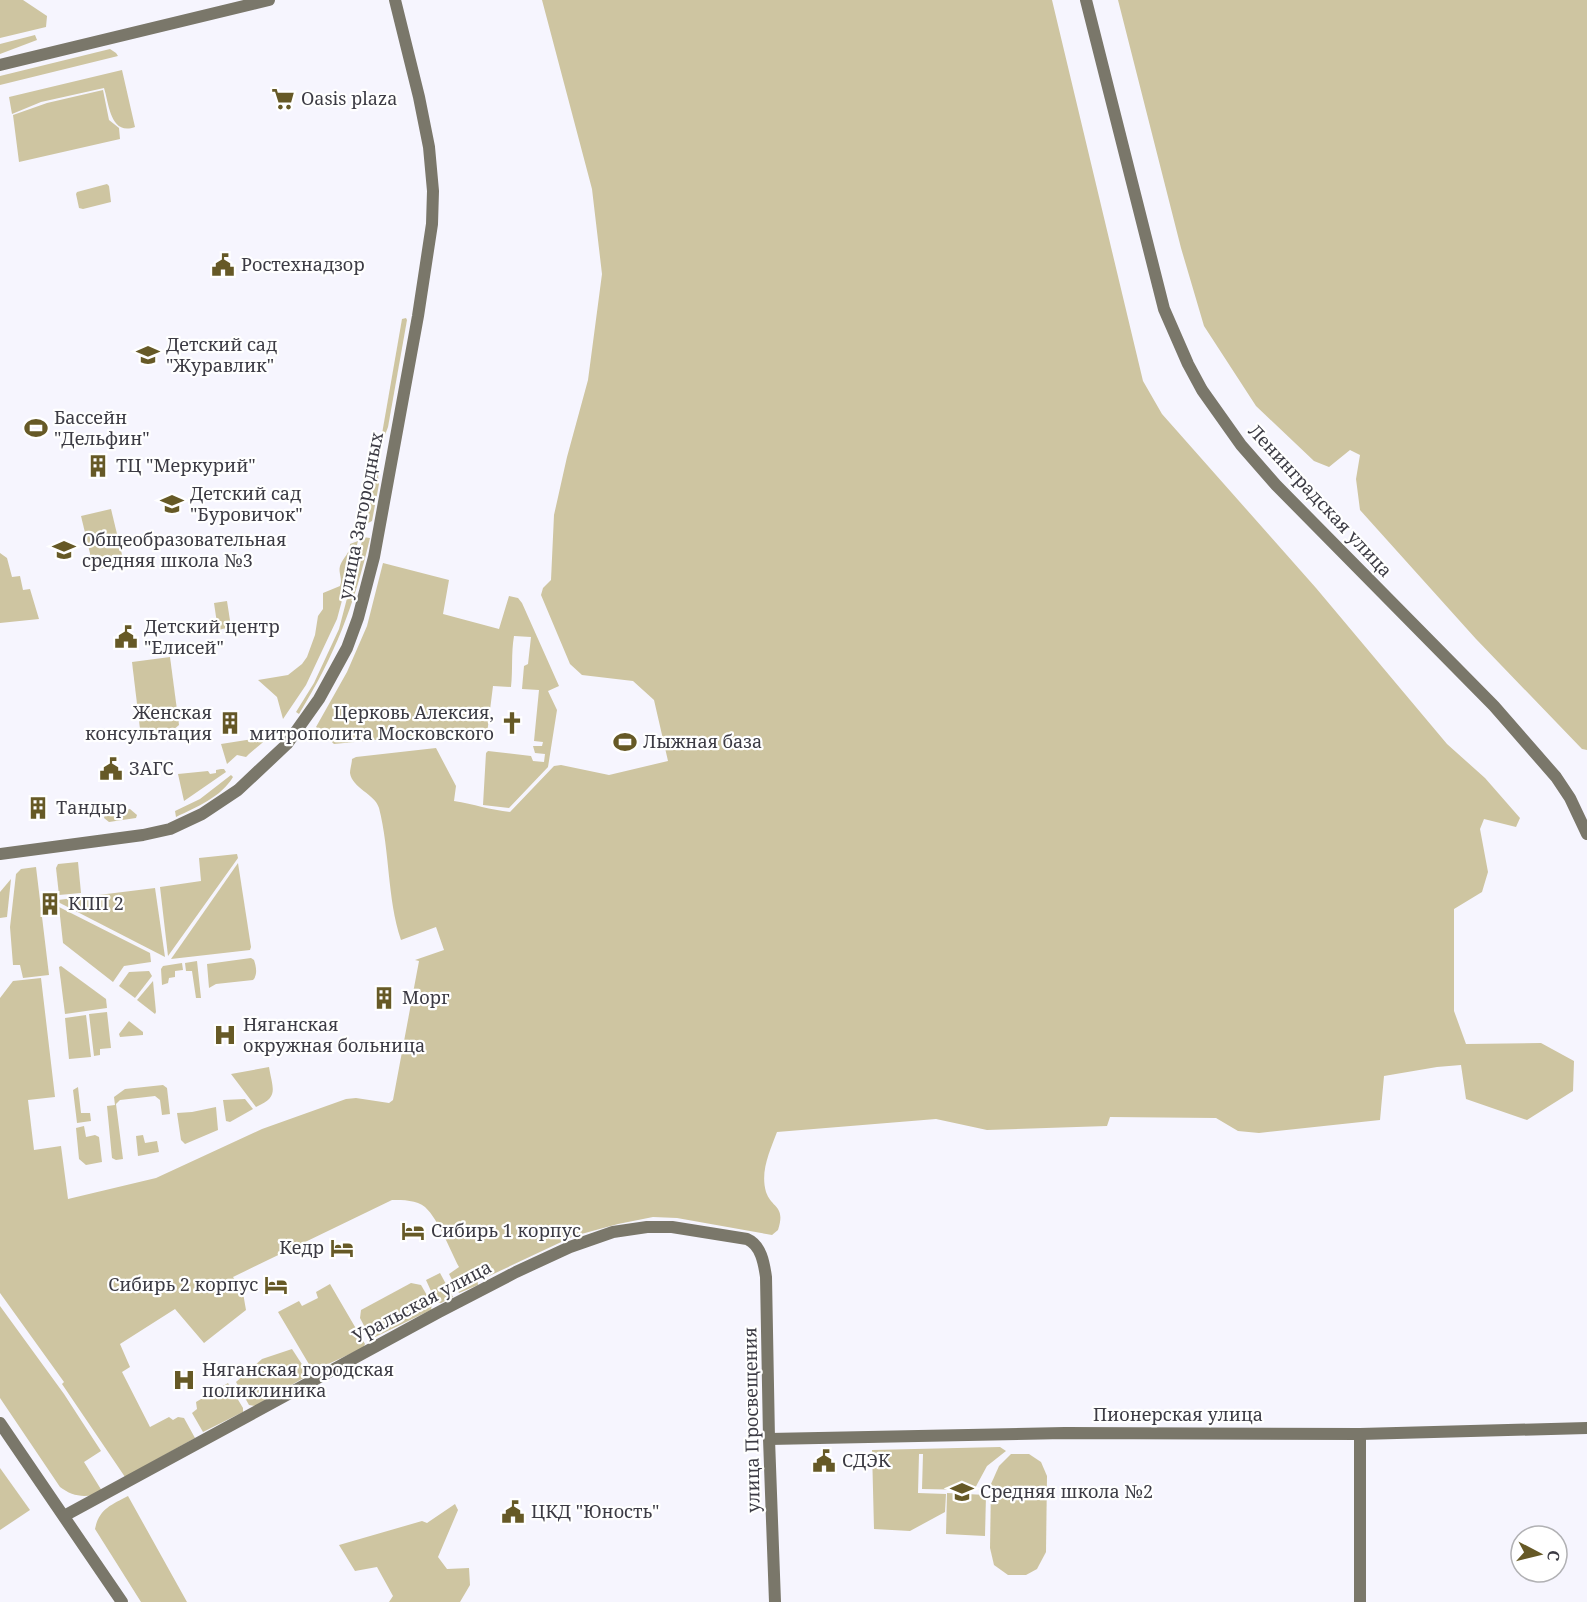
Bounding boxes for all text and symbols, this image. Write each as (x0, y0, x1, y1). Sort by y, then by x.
supermarket icon: Oasis plaza (270, 86, 296, 112)
place label: Oasis plaza (301, 86, 397, 110)
public building icon: Ростехнадзор (210, 252, 236, 278)
place label: Ростехнадзор (241, 252, 365, 276)
place label: Детский сад "Журавлик" (166, 332, 277, 377)
school or university icon: Детский сад "Журавлик" (135, 342, 161, 368)
place label: Бассейн "Дельфин" (54, 405, 150, 450)
sports icon: Бассейн "Дельфин" (23, 415, 49, 441)
street label: Ленинградская улица (1243, 419, 1398, 582)
street label: улица Загородных (332, 429, 388, 602)
building icon: ТЦ "Меркурий" (85, 453, 111, 479)
place label: ТЦ "Меркурий" (116, 453, 256, 477)
place label: Детский сад "Буровичок" (190, 481, 303, 526)
school or university icon: Детский сад "Буровичок" (159, 491, 185, 517)
place label: Общеобразовательная средняя школа №3 (82, 527, 287, 572)
school or university icon: Общеобразовательная средняя школа №3 (51, 537, 77, 563)
place label: Детский центр "Елисей" (144, 614, 280, 659)
public building icon: Детский центр "Елисей" (113, 624, 139, 650)
place label: Женская консультация (85, 700, 212, 745)
place label: Церковь Алексия, митрополита Московского (249, 700, 494, 745)
building icon: Женская консультация (217, 710, 243, 736)
church icon: Церковь Алексия, митрополита Московского (499, 710, 525, 736)
sports icon: Лыжная база (612, 729, 638, 755)
place label: Лыжная база (643, 729, 762, 753)
public building icon: ЗАГС (98, 756, 124, 782)
place label: ЗАГС (129, 756, 174, 780)
building icon: Тандыр (25, 795, 51, 821)
place label: Тандыр (56, 795, 127, 819)
building icon: КПП 2 (37, 891, 63, 917)
place label: КПП 2 (68, 891, 124, 915)
building icon: Морг (371, 985, 397, 1011)
place label: Морг (402, 985, 450, 1009)
place label: Няганская окружная больница (243, 1012, 425, 1057)
hospital icon: Няганская окружная больница (212, 1022, 238, 1048)
hotel icon: Сибирь 1 корпус (400, 1218, 426, 1244)
place label: Сибирь 1 корпус (431, 1218, 581, 1242)
place label: Кедр (279, 1235, 324, 1259)
hotel icon: Кедр (329, 1235, 355, 1261)
street label: Уральская улица (348, 1254, 495, 1348)
place label: Сибирь 2 корпус (108, 1272, 258, 1296)
hotel icon: Сибирь 2 корпус (263, 1272, 289, 1298)
street label: улица Просвещения (737, 1327, 765, 1513)
place label: Няганская городская поликлиника (202, 1357, 394, 1402)
hospital icon: Няганская городская поликлиника (171, 1367, 197, 1393)
street label: Пионерская улица (1093, 1402, 1263, 1426)
public building icon: СДЭК (811, 1448, 837, 1474)
place label: СДЭК (842, 1448, 891, 1472)
school or university icon: Средняя школа №2 (949, 1479, 975, 1505)
place label: Средняя школа №2 (980, 1479, 1153, 1503)
public building icon: ЦКД "Юность" (500, 1499, 526, 1525)
place label: ЦКД "Юность" (531, 1499, 659, 1523)
north arrow (1509, 1524, 1569, 1584)
text: С (1542, 1549, 1565, 1562)

